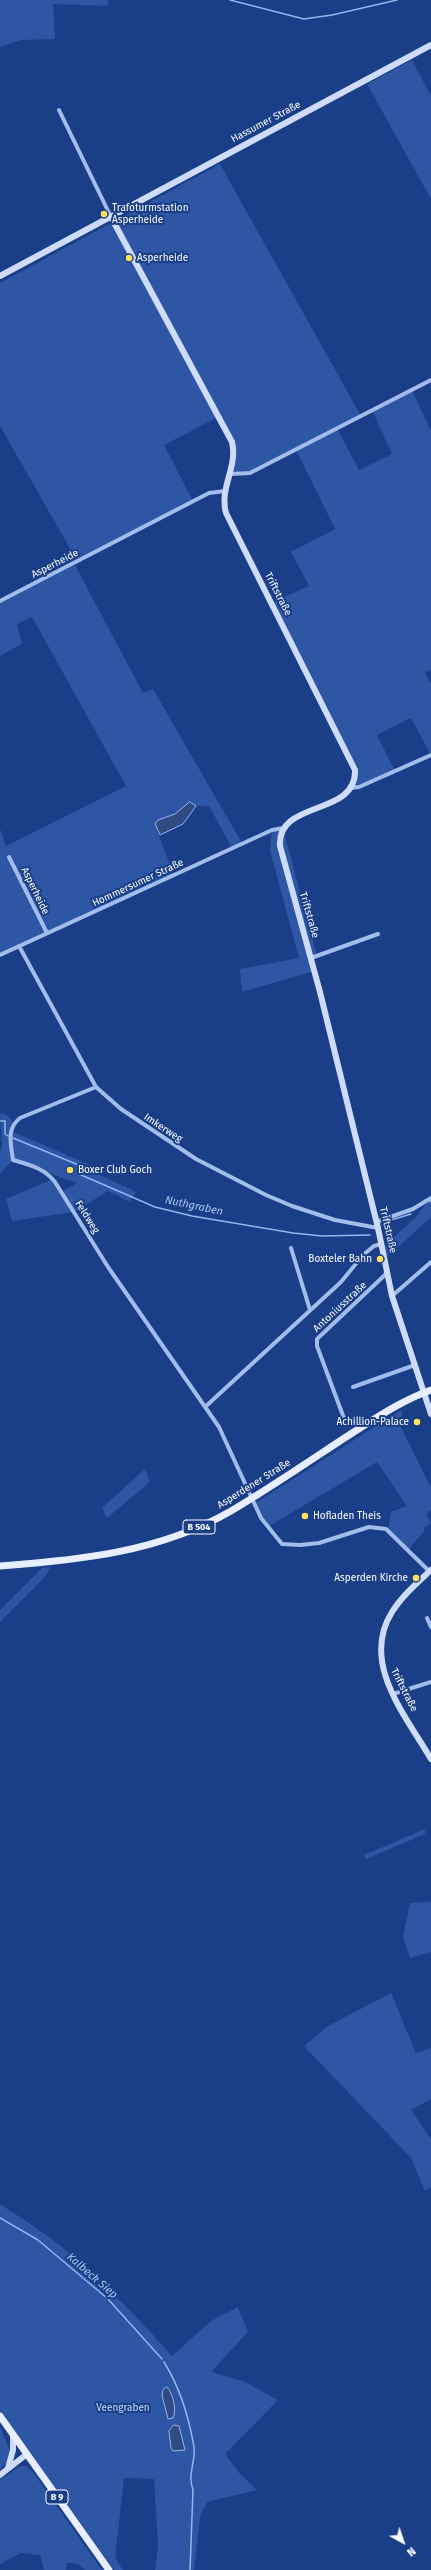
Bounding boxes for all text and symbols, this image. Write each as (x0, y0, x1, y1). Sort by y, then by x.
street label: Hassumer Straße (229, 99, 303, 145)
place label: Trafoturmstation Asperheide (112, 202, 189, 226)
marker: Trafoturmstation Asperheide (99, 209, 109, 219)
place label: Asperheide (137, 252, 188, 264)
marker: Asperheide (124, 253, 134, 263)
street label: Asperheide (29, 547, 81, 581)
street label: Triftstraße (262, 570, 294, 618)
street label: Hommersumer Straße (90, 857, 186, 909)
street label: Asperheide (18, 865, 52, 917)
street label: Triftstraße (297, 891, 321, 939)
street label: Imkerweg (141, 1111, 185, 1145)
place label: Boxer Club Goch (78, 1164, 152, 1176)
marker: Boxer Club Goch (65, 1165, 75, 1175)
water label: Nuthgraben (164, 1193, 224, 1219)
street label: Feldweg (72, 1198, 102, 1236)
street label: Triftstraße (377, 1206, 399, 1254)
place label: Boxteler Bahn (308, 1253, 372, 1265)
marker: Boxteler Bahn (375, 1254, 385, 1264)
street label: Antoniusstraße (311, 1279, 369, 1335)
place label: Achillion-Palace (336, 1416, 409, 1428)
marker: Achillion-Palace (412, 1417, 422, 1427)
street label: Asperdener Straße (215, 1457, 293, 1511)
place label: Hofladen Theis (313, 1510, 381, 1522)
marker: Hofladen Theis (300, 1511, 310, 1521)
road number: B 504 (183, 1520, 215, 1534)
place label: Asperden Kirche (334, 1572, 408, 1584)
marker: Asperden Kirche (411, 1573, 421, 1583)
street label: Triftstraße (388, 1666, 420, 1714)
water label: Kalbeck Siep (64, 2250, 120, 2302)
park label: Veengraben (96, 2402, 150, 2414)
road number: B 9 (46, 2490, 68, 2504)
north arrow (383, 2522, 423, 2562)
text: N (404, 2544, 418, 2559)

